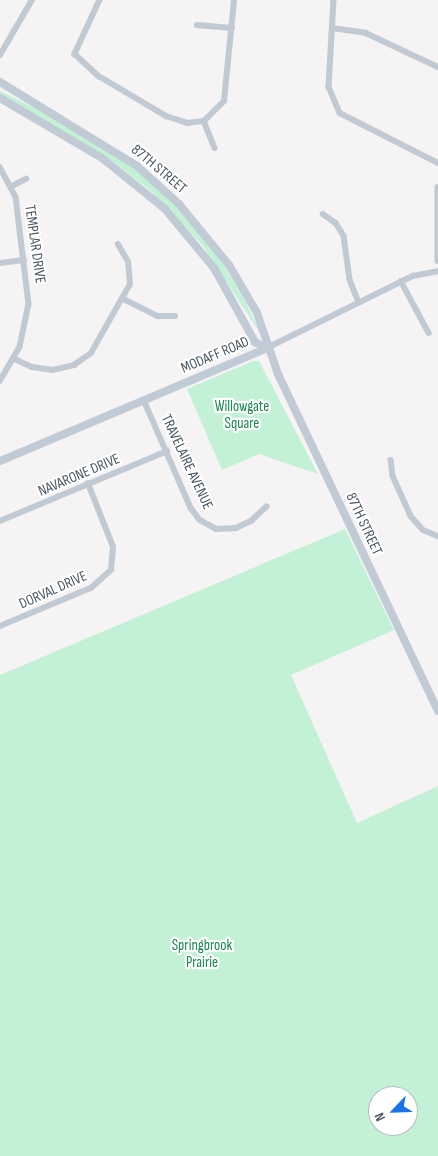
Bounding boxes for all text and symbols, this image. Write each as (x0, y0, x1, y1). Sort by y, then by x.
street label: 87TH STREET (128, 141, 190, 197)
street label: TEMPLAR DRIVE (21, 204, 49, 284)
street label: MODAFF ROAD (178, 333, 252, 377)
park label: Willowgate Square (215, 397, 269, 432)
street label: TRAVELAIRE AVENUE (157, 412, 217, 512)
street label: NAVARONE DRIVE (35, 450, 123, 500)
street label: 87TH STREET (342, 490, 386, 558)
street label: DORVAL DRIVE (16, 567, 90, 613)
park label: Springbrook Prairie (172, 936, 232, 971)
north arrow (368, 1086, 418, 1136)
text: N (370, 1110, 389, 1124)

